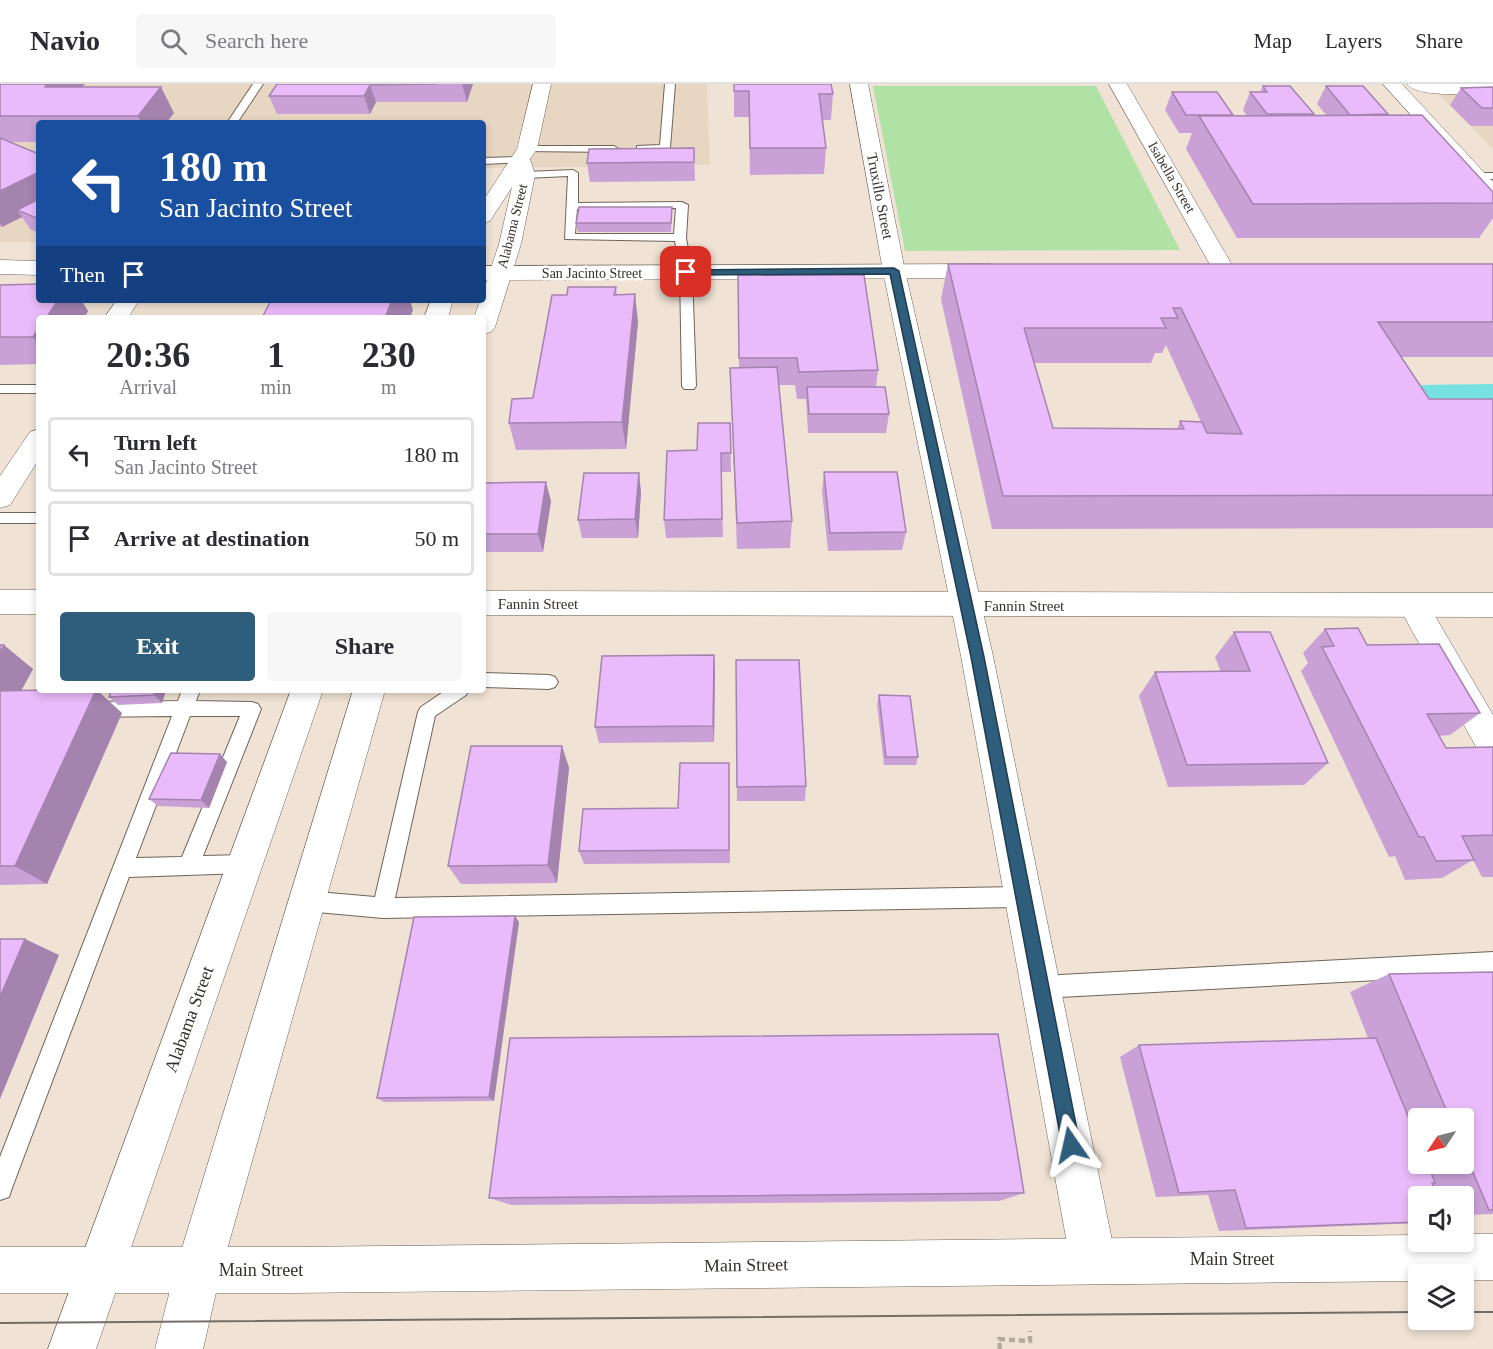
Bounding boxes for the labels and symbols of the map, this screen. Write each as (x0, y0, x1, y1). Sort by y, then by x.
street label: Isabella Street (1145, 139, 1198, 216)
street label: Truxillo Street (864, 152, 896, 241)
street label: Alabama Street (495, 182, 530, 270)
pin (660, 246, 711, 297)
street label: San Jacinto Street (542, 266, 642, 281)
street label: Fannin Street (498, 596, 579, 612)
street label: Fannin Street (984, 598, 1065, 614)
street label: Alabama Street (161, 963, 217, 1075)
north arrow (1408, 1108, 1474, 1174)
position arrow (1039, 1113, 1103, 1177)
street label: Main Street (1190, 1249, 1274, 1269)
street label: Main Street (704, 1254, 788, 1276)
street label: Main Street (219, 1260, 303, 1280)

